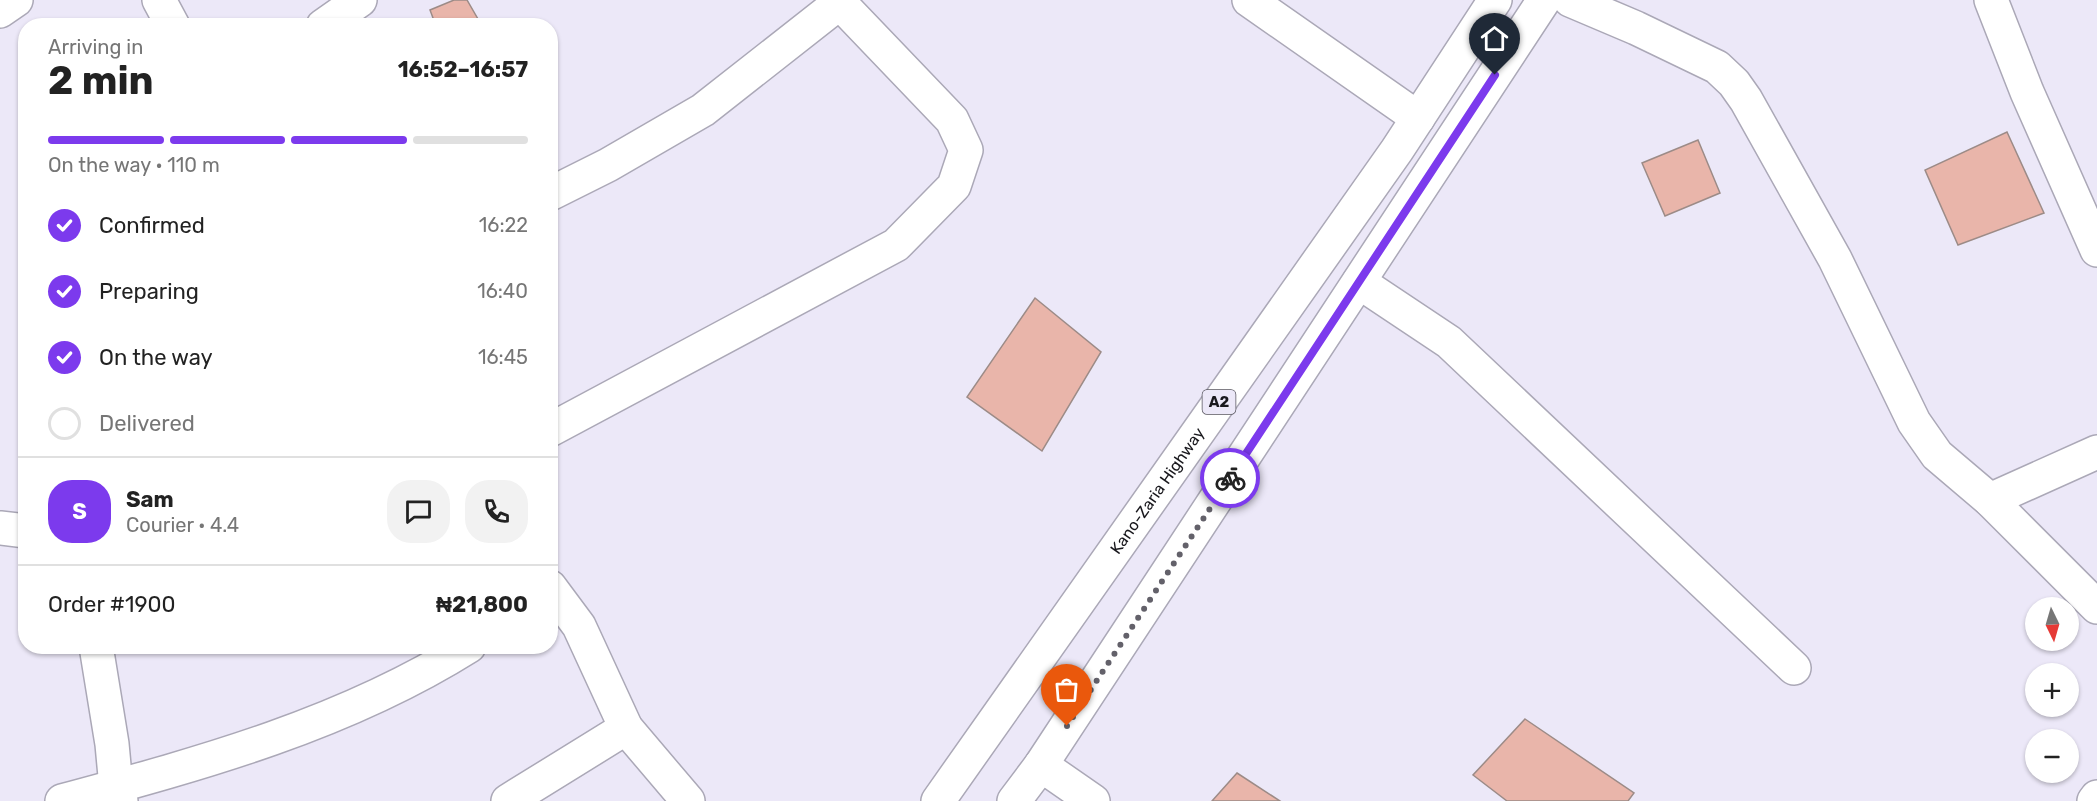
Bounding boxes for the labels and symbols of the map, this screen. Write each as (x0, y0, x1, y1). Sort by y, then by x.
pin (1469, 13, 1520, 75)
road number: A2 (1202, 390, 1236, 414)
street label: Kano-Zaria Highway (1106, 424, 1208, 558)
courier (1200, 448, 1260, 508)
north arrow (2025, 597, 2079, 651)
pin (1041, 664, 1092, 726)

